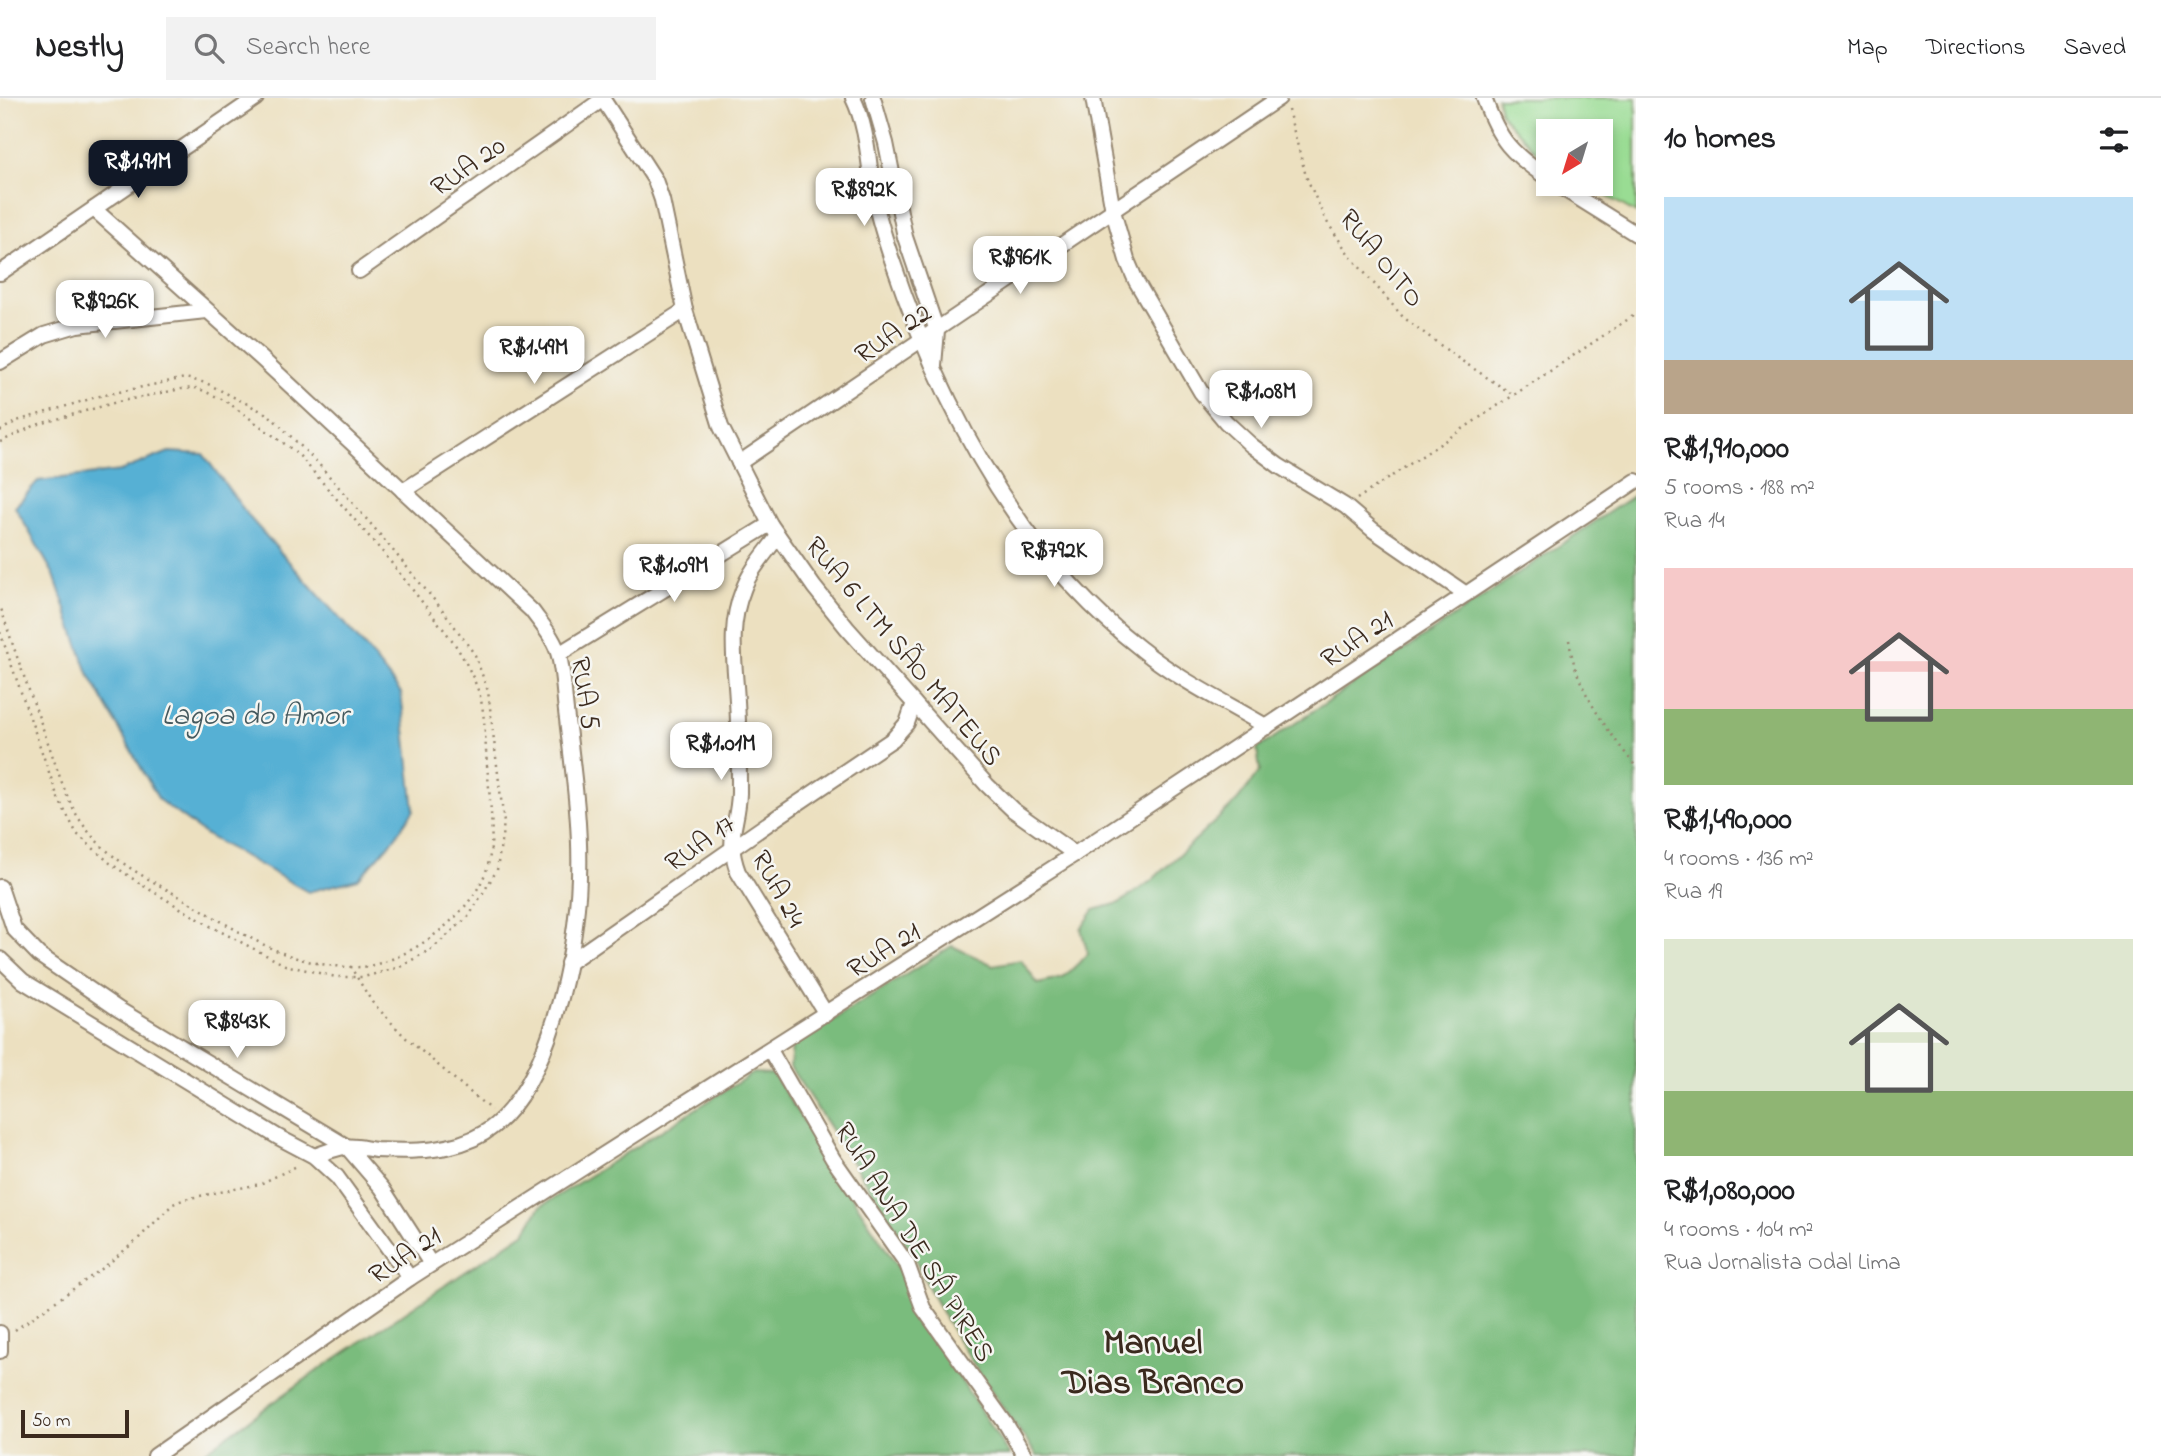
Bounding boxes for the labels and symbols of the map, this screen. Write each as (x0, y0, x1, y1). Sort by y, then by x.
north arrow (1536, 119, 1614, 196)
street label: RUA 20 (423, 127, 515, 209)
pin: R$1.91M (73, 140, 203, 200)
pin: R$892K (807, 169, 921, 228)
street label: RUA OITO (1328, 201, 1433, 318)
pin: R$961K (963, 236, 1077, 296)
pin: R$926K (48, 280, 162, 340)
street label: RUA 22 (847, 294, 941, 376)
pin: R$1.49M (469, 327, 599, 386)
pin: R$1.08M (1196, 370, 1326, 430)
street label: RUA 6 LTM SÃO MATEUS (794, 528, 1011, 776)
pin: R$792K (997, 530, 1111, 589)
pin: R$1.09M (609, 545, 739, 604)
street label: RUA 21 (1313, 601, 1403, 680)
street label: RUA 5 (558, 654, 610, 733)
water label: Lagoa do Amor (162, 695, 352, 739)
pin: R$1.01M (656, 722, 786, 782)
street label: RUA 17 (657, 805, 745, 884)
street label: RUA 24 (739, 844, 815, 936)
street label: RUA 21 (840, 913, 930, 991)
pin: R$843K (180, 1000, 294, 1060)
street label: RUA ANA DE SÁ PIRES (822, 1115, 1004, 1371)
street label: RUA 21 (361, 1217, 451, 1296)
district label: Manuel Dias Branco (1060, 1319, 1244, 1410)
scale bar (21, 1407, 130, 1439)

